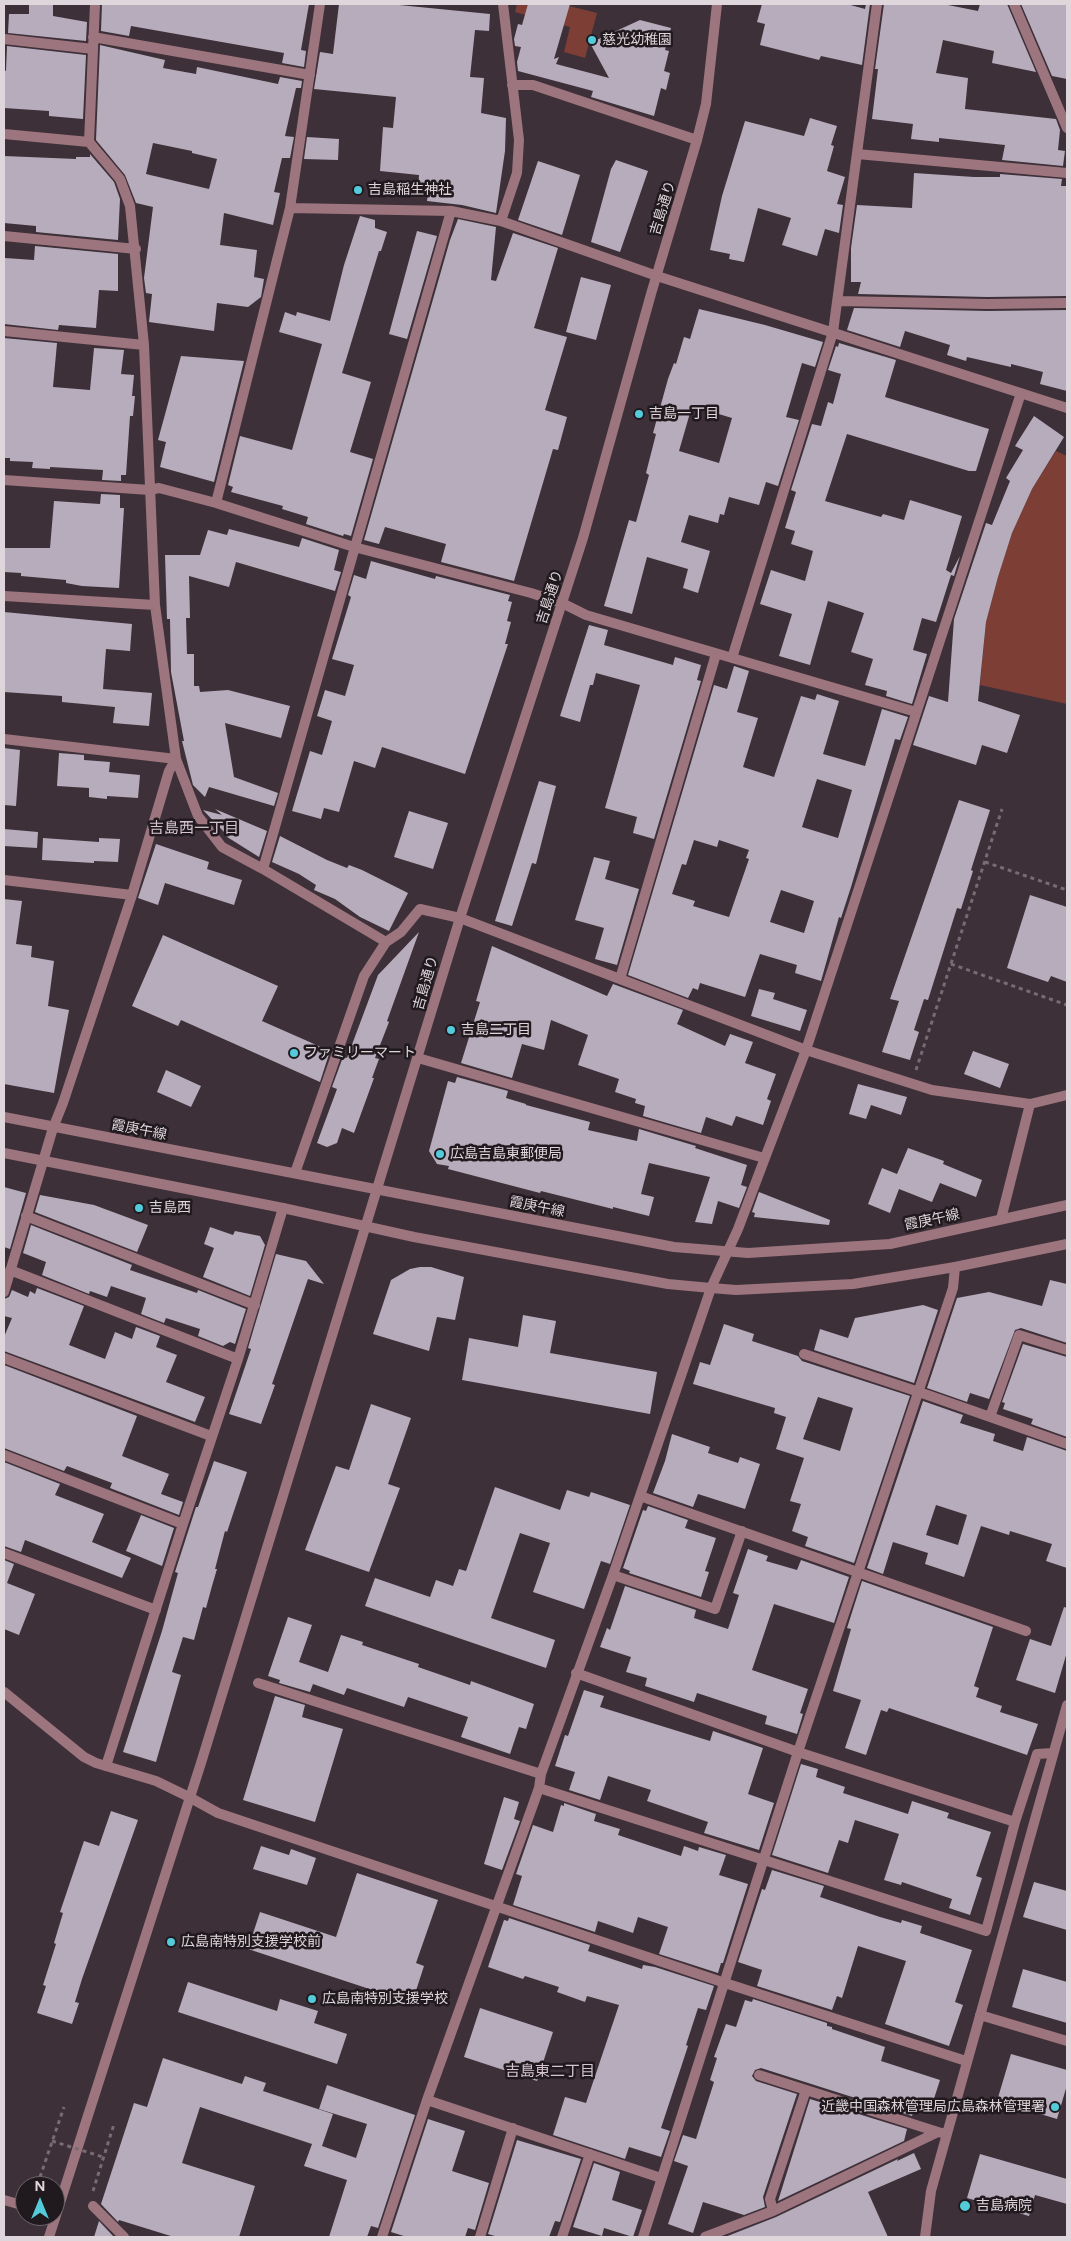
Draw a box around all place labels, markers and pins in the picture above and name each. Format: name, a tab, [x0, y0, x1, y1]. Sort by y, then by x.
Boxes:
place label: 慈光幼稚園	[602, 32, 672, 48]
marker: 慈光幼稚園	[586, 34, 598, 46]
place label: 吉島稲生神社	[368, 182, 452, 198]
marker: 吉島稲生神社	[352, 184, 364, 196]
place label: 吉島一丁目	[649, 406, 719, 422]
marker: 吉島一丁目	[633, 408, 645, 420]
place label: 吉島二丁目	[461, 1022, 531, 1038]
marker: 吉島二丁目	[445, 1024, 457, 1036]
place label: ファミリーマート	[304, 1045, 416, 1061]
marker: ファミリーマート	[288, 1047, 300, 1059]
place label: 広島吉島東郵便局	[450, 1146, 562, 1162]
marker: 広島吉島東郵便局	[434, 1148, 446, 1160]
place label: 吉島西	[149, 1200, 191, 1216]
marker: 吉島西	[133, 1202, 145, 1214]
place label: 広島南特別支援学校前	[181, 1934, 321, 1950]
marker: 広島南特別支援学校前	[165, 1936, 177, 1948]
place label: 広島南特別支援学校	[322, 1991, 448, 2007]
marker: 広島南特別支援学校	[306, 1993, 318, 2005]
place label: 近畿中国森林管理局広島森林管理署	[821, 2099, 1045, 2115]
marker: 近畿中国森林管理局広島森林管理署	[1049, 2101, 1061, 2113]
place label: 吉島病院	[976, 2198, 1032, 2214]
marker: 吉島病院	[958, 2199, 972, 2213]

